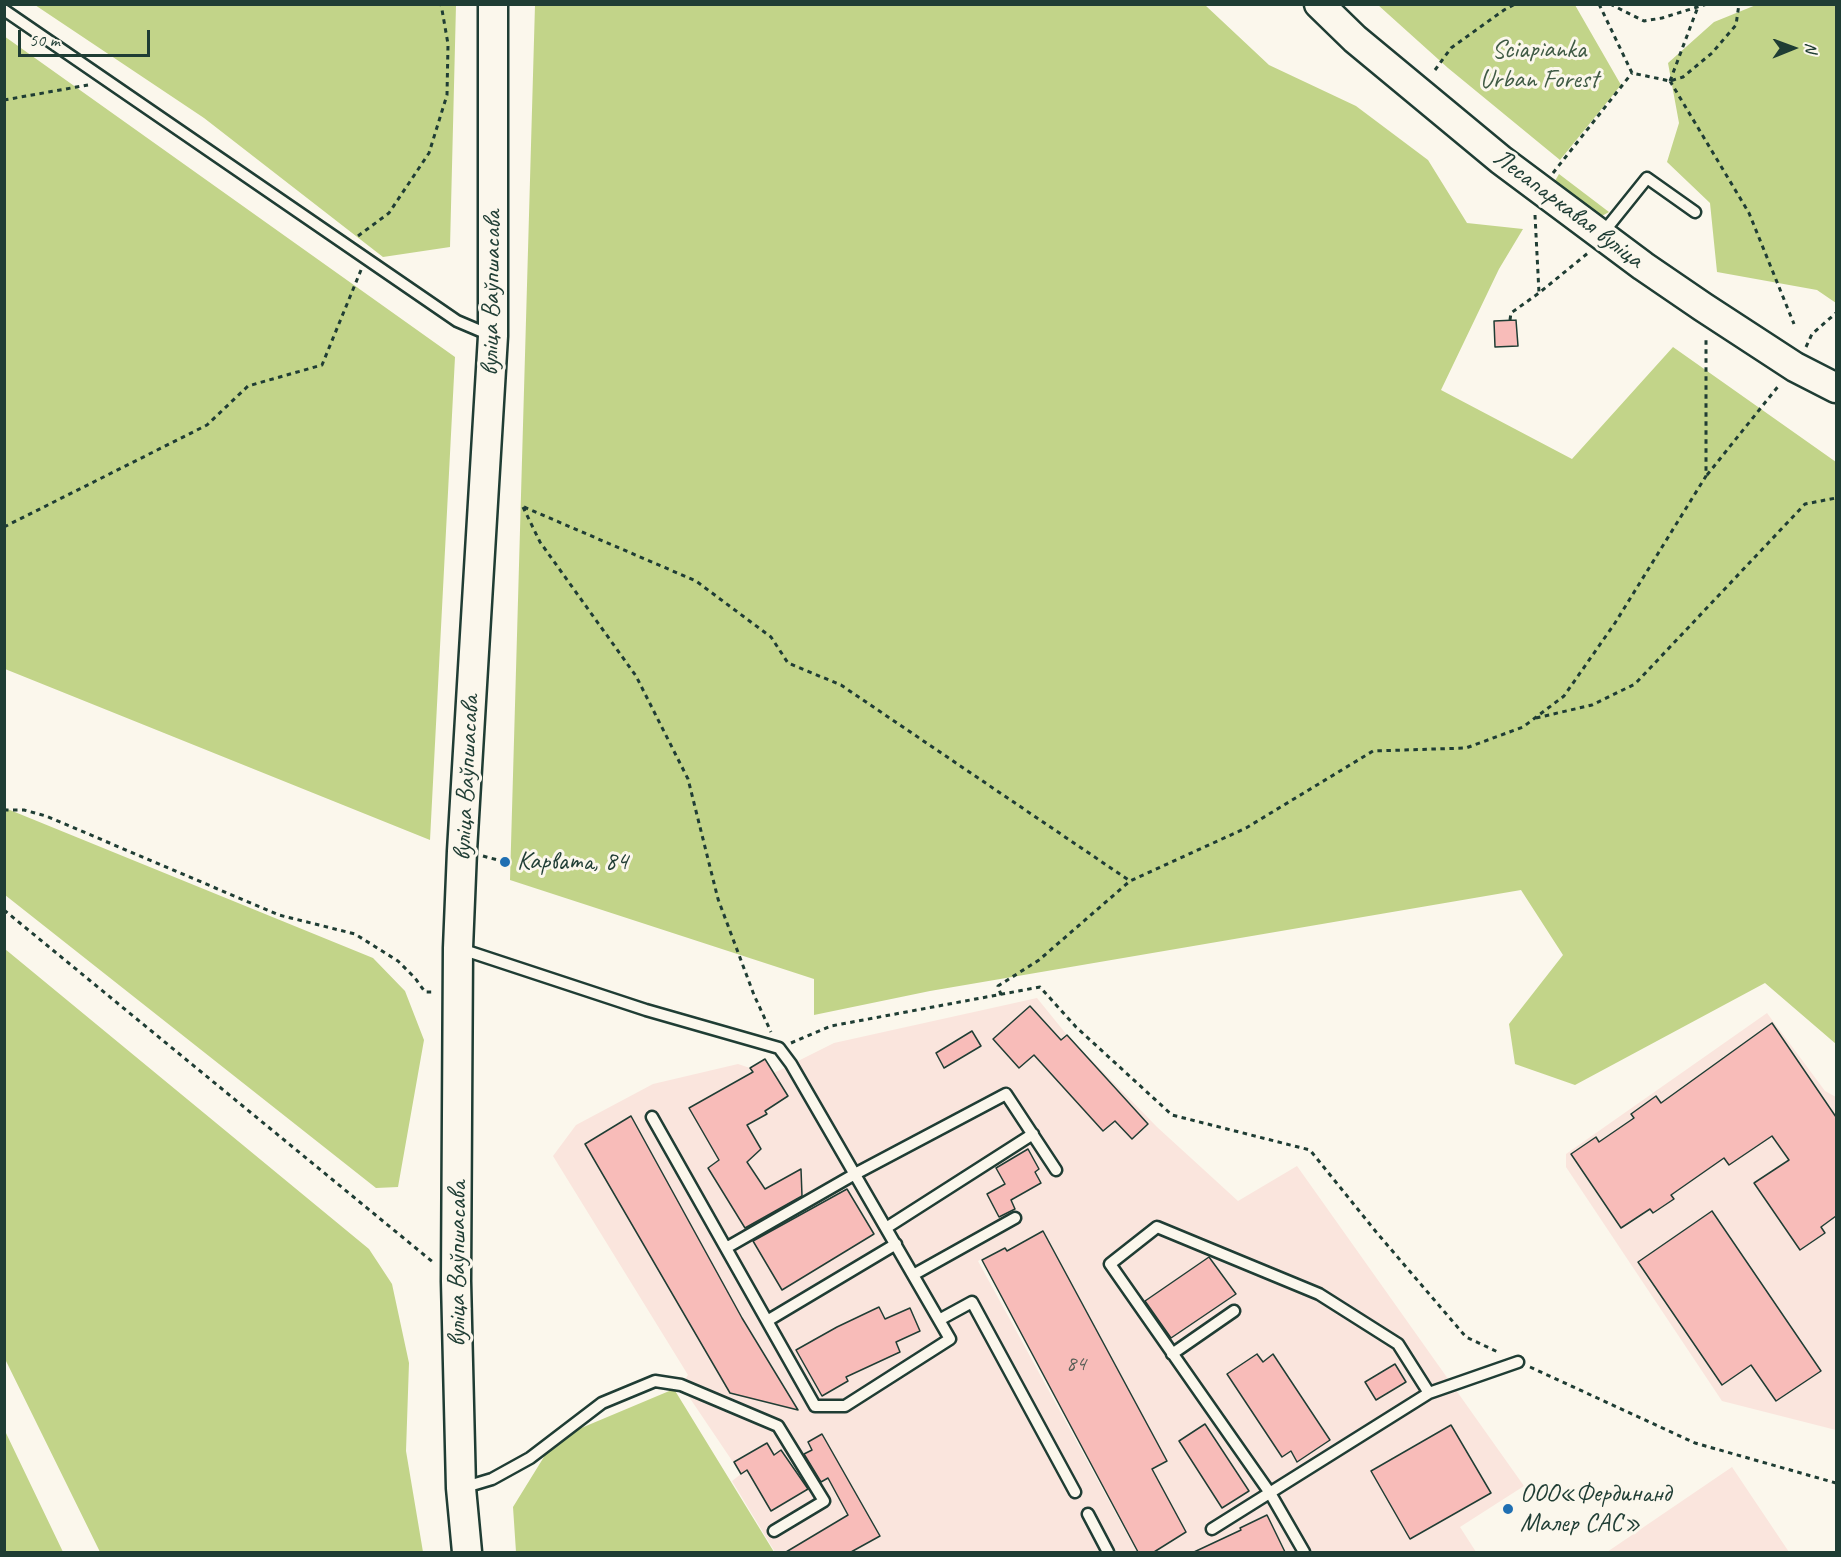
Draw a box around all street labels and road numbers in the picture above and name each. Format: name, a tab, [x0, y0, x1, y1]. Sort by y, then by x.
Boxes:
street label: Лесапаркавая вуліца	[1487, 142, 1649, 276]
street label: вуліца Ваўпшасава	[475, 210, 509, 376]
street label: вуліца Ваўпшасава	[447, 694, 487, 862]
street label: вуліца Ваўпшасава	[442, 1181, 474, 1347]

